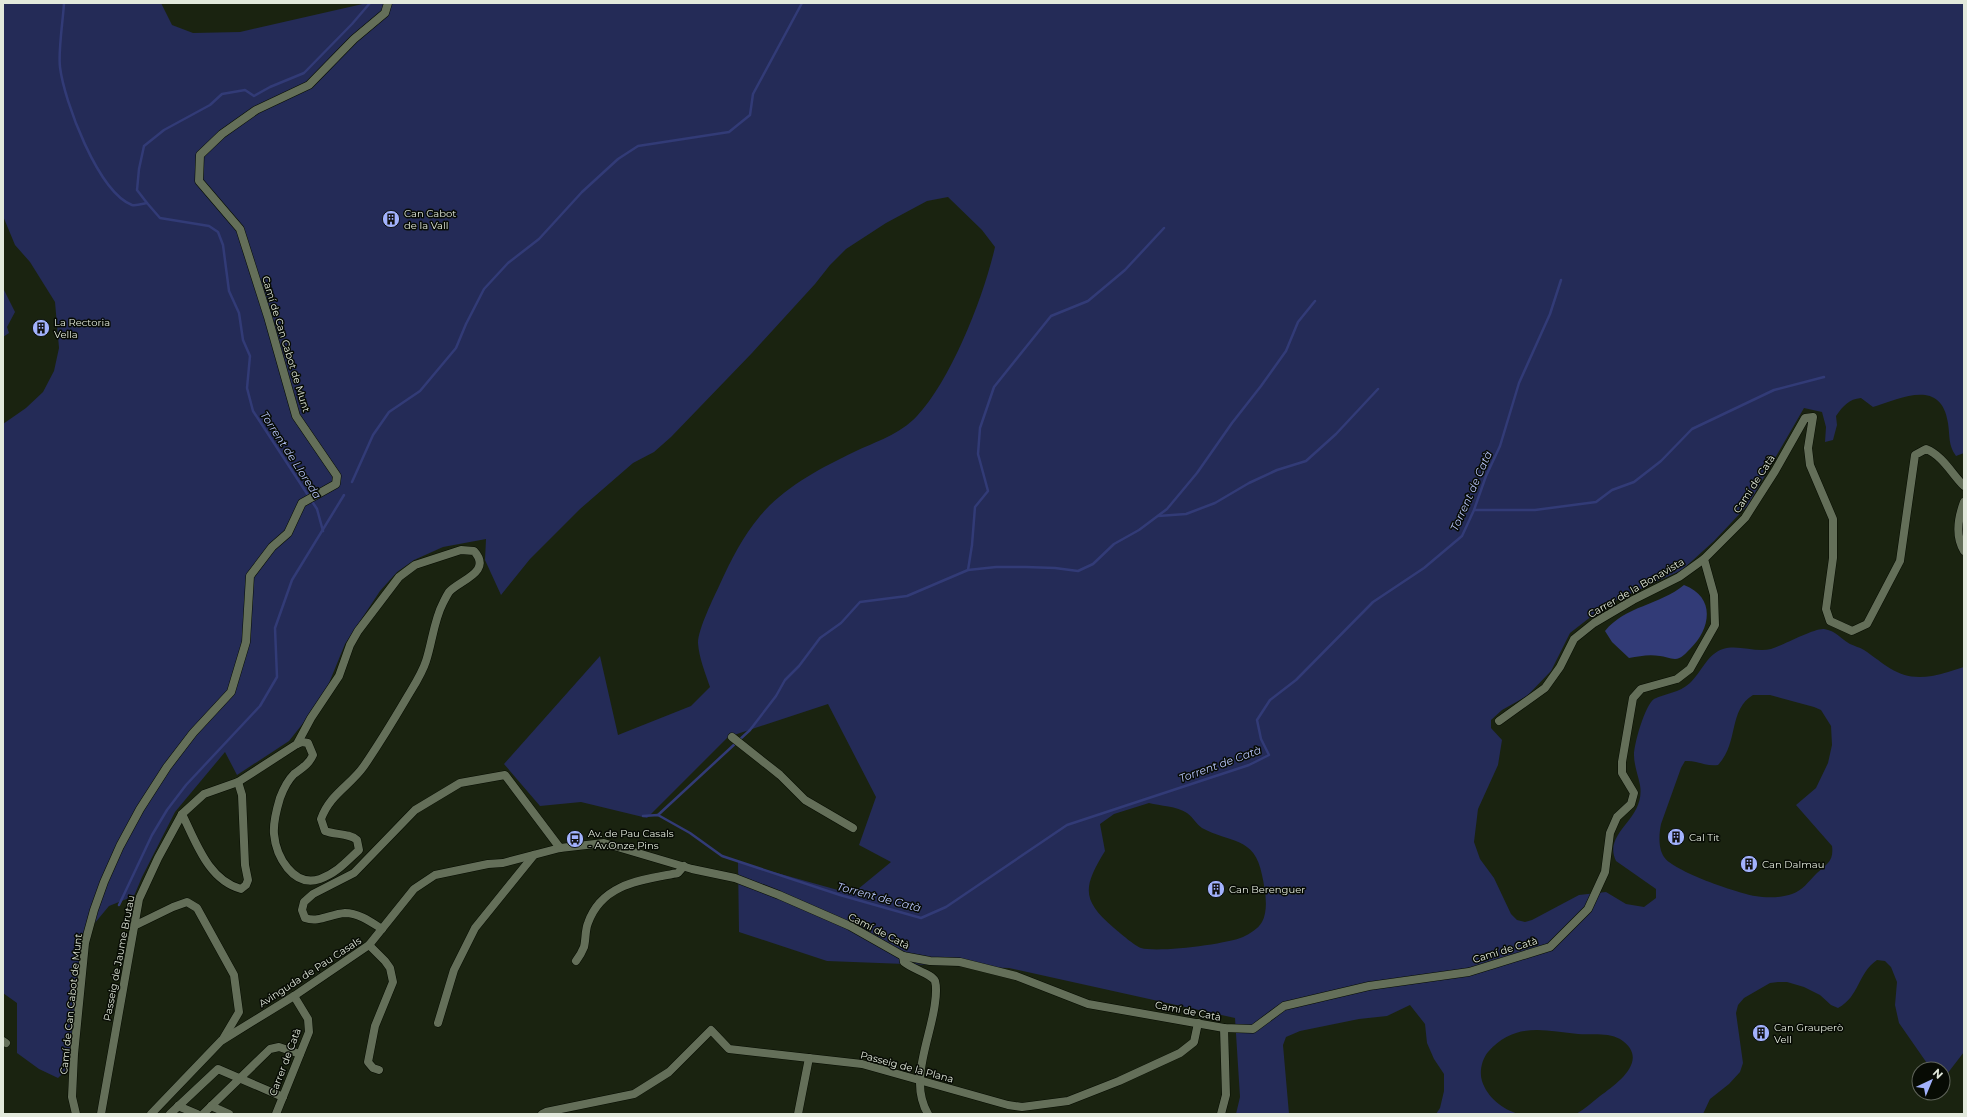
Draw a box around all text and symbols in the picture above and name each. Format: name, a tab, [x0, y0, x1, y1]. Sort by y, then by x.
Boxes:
place label: Can Cabot de la Vall	[404, 207, 456, 232]
building icon: Can Cabot de la Vall	[381, 209, 401, 229]
street label: Camí de Can Cabot de Munt	[259, 274, 313, 414]
place label: La Rectoria Vella	[54, 316, 110, 341]
building icon: La Rectoria Vella	[31, 318, 51, 338]
water label: Torrent de Lloreda	[257, 409, 325, 501]
water label: Torrent de Catà	[1447, 449, 1495, 533]
street label: Camí de Catà	[1730, 452, 1778, 516]
street label: Carrer de la Bonavista	[1585, 555, 1687, 621]
water label: Torrent de Catà	[1177, 743, 1263, 785]
place label: Av. de Pau Casals - Av.Onze Pins	[588, 827, 674, 852]
building icon: Cal Tit	[1666, 827, 1686, 847]
bus stop icon: Av. de Pau Casals - Av.Onze Pins	[565, 829, 585, 849]
place label: Cal Tit	[1689, 831, 1720, 844]
building icon: Can Dalmau	[1739, 854, 1759, 874]
place label: Can Dalmau	[1762, 858, 1824, 871]
water label: Torrent de Catà	[835, 879, 923, 915]
building icon: Can Berenguer	[1206, 879, 1226, 899]
place label: Can Berenguer	[1229, 883, 1305, 896]
street label: Passeig de Jaume Brutau	[100, 894, 138, 1022]
street label: Camí de Catà	[846, 910, 912, 952]
street label: Camí de Can Cabot de Munt	[57, 933, 85, 1075]
street label: Avinguda de Pau Casals	[256, 934, 364, 1010]
street label: Camí de Catà	[1471, 934, 1539, 966]
street label: Camí de Catà	[1154, 998, 1222, 1024]
place label: Can Grauperò Vell	[1774, 1021, 1843, 1046]
building icon: Can Grauperò Vell	[1751, 1023, 1771, 1043]
street label: Carrer de Catà	[266, 1026, 304, 1098]
street label: Passeig de la Plana	[859, 1048, 955, 1086]
north arrow	[1911, 1061, 1951, 1101]
text: N	[1930, 1066, 1946, 1082]

